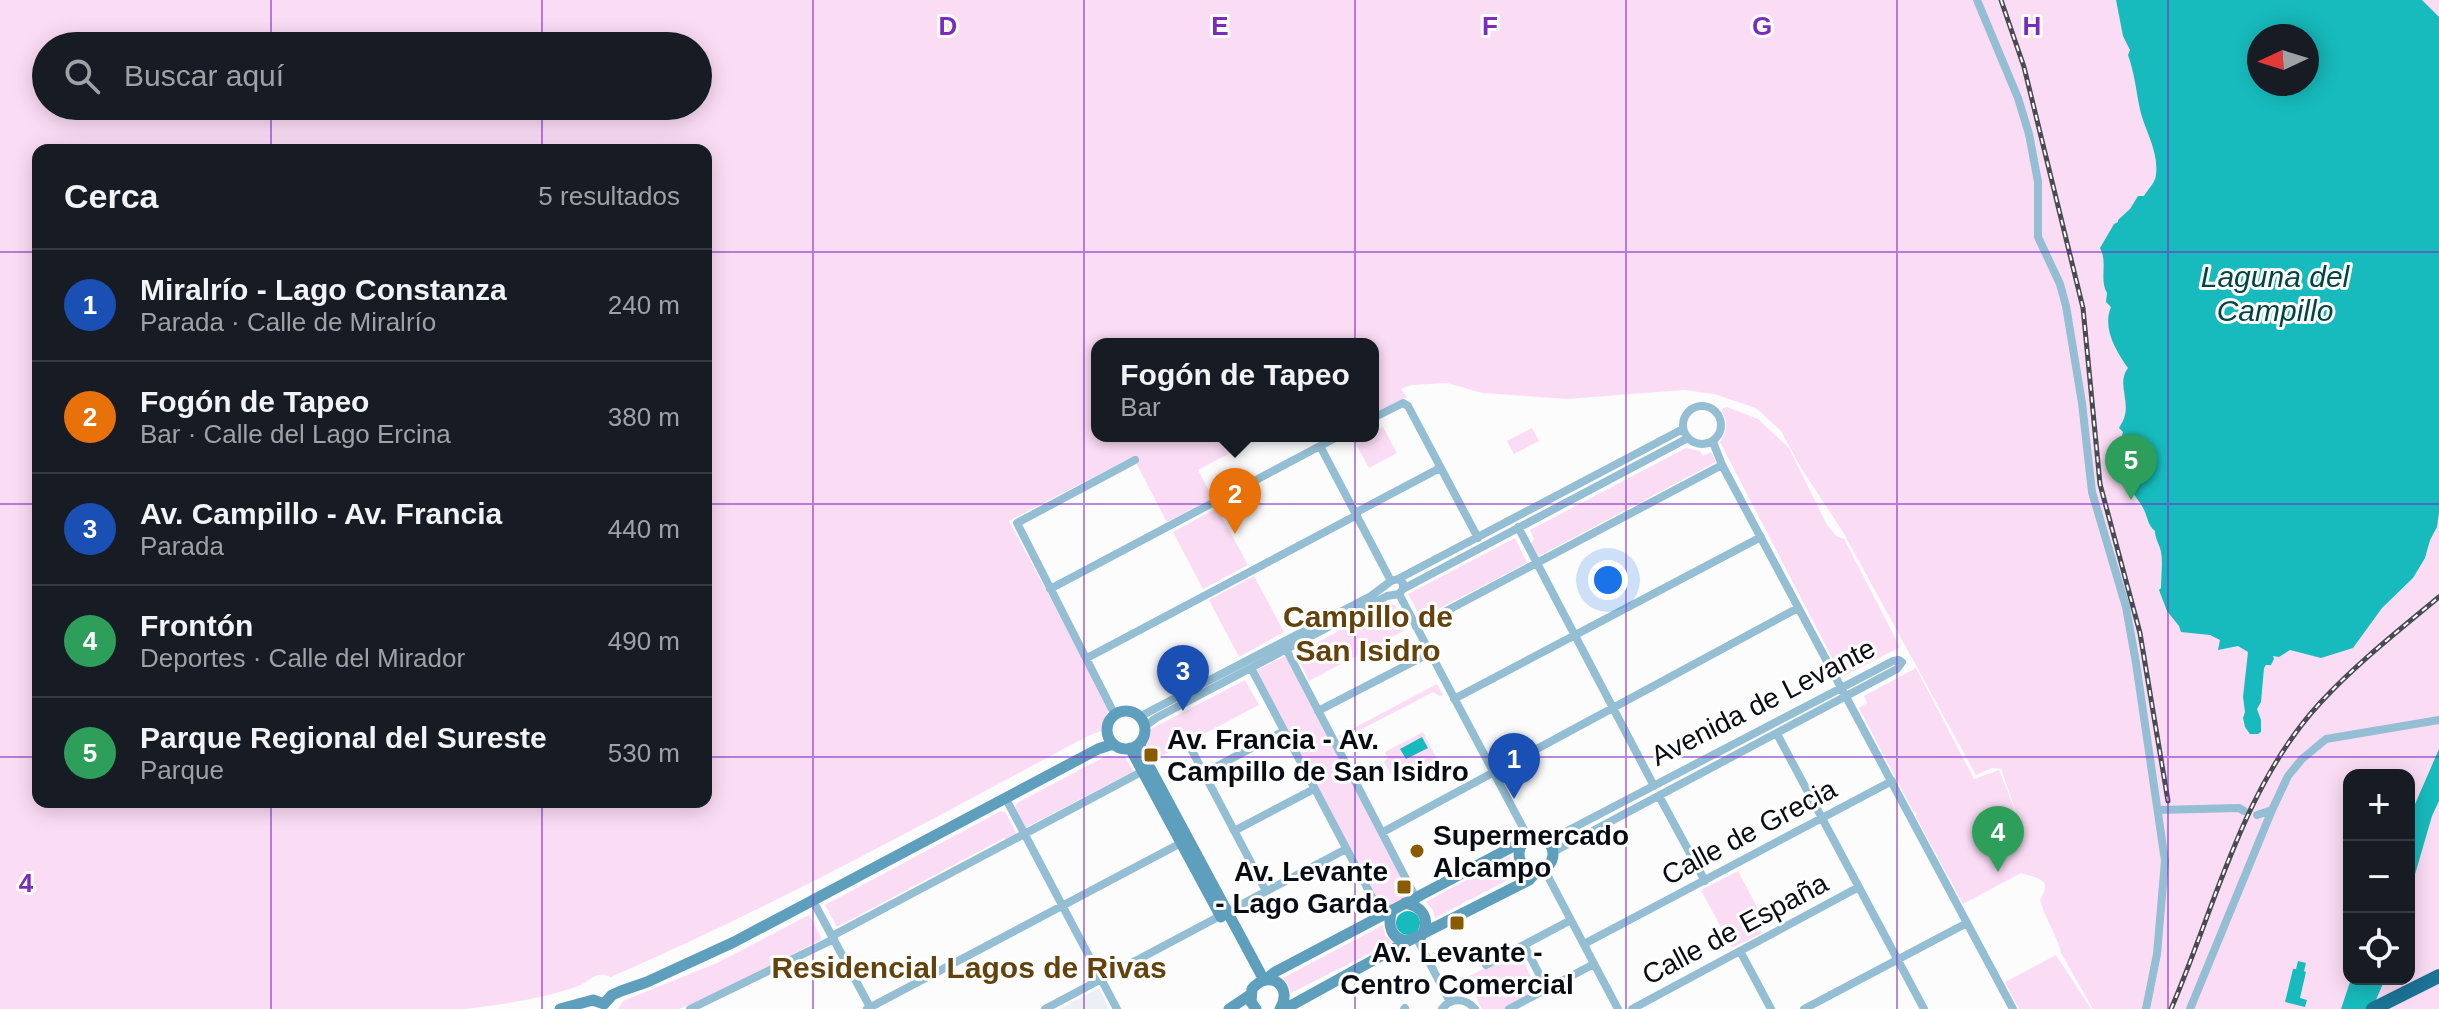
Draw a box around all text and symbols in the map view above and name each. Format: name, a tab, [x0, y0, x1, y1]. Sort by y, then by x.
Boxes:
text: D	[939, 11, 957, 41]
text: E	[1211, 11, 1229, 41]
text: F	[1482, 11, 1498, 41]
text: G	[1752, 11, 1772, 41]
text: H	[2023, 11, 2041, 41]
north arrow	[2247, 24, 2319, 96]
search box	[32, 32, 712, 120]
icon: search	[60, 54, 104, 98]
text: Buscar aquí	[124, 59, 284, 92]
text: Cerca	[64, 177, 159, 215]
text: 5 resultados	[538, 181, 680, 211]
water label: Laguna del Campillo	[2201, 260, 2351, 327]
text: Miralrío - Lago Constanza	[140, 273, 507, 306]
text: 1	[83, 290, 97, 320]
text: 240 m	[608, 290, 680, 320]
text: Parada · Calle de Miralrío	[140, 307, 436, 337]
popup	[1091, 338, 1379, 442]
text: Fogón de Tapeo	[1120, 358, 1350, 391]
text: Fogón de Tapeo	[140, 385, 369, 418]
text: Bar	[1120, 392, 1161, 422]
text: 2	[83, 402, 97, 432]
text: 380 m	[608, 402, 680, 432]
text: Bar · Calle del Lago Ercina	[140, 419, 451, 449]
pin: 5	[2105, 434, 2157, 500]
pin: 2	[1209, 468, 1261, 534]
text: Av. Campillo - Av. Francia	[140, 497, 502, 530]
text: 3	[83, 514, 97, 544]
text: 440 m	[608, 514, 680, 544]
text: Parada	[140, 531, 224, 561]
your location	[1588, 560, 1628, 600]
district label: Campillo de San Isidro	[1283, 600, 1453, 667]
text: Frontón	[140, 609, 253, 642]
text: 4	[83, 626, 97, 656]
text: 490 m	[608, 626, 680, 656]
street label: Avenida de Levante	[1646, 632, 1880, 772]
text: Deportes · Calle del Mirador	[140, 643, 465, 673]
pin: 3	[1157, 645, 1209, 711]
text: Parque Regional del Sureste	[140, 721, 547, 754]
place label: Av. Francia - Av. Campillo de San Isidro	[1167, 724, 1469, 787]
pin: 1	[1488, 733, 1540, 799]
text: 5	[83, 738, 97, 768]
text: 530 m	[608, 738, 680, 768]
marker: Av. Francia - Av. Campillo de San Isidro	[1142, 746, 1160, 764]
text: Parque	[140, 755, 224, 785]
map controls	[2343, 769, 2415, 985]
button: +	[2343, 769, 2415, 841]
street label: Calle de Grecia	[1657, 773, 1842, 891]
pin: 4	[1972, 806, 2024, 872]
place label: Supermercado Alcampo	[1433, 820, 1629, 883]
button: −	[2343, 841, 2415, 913]
marker: Supermercado Alcampo	[1408, 842, 1426, 860]
place label: Av. Levante - Lago Garda	[1215, 856, 1388, 919]
street label: Calle de España	[1637, 867, 1833, 991]
text: 4	[19, 868, 34, 898]
marker: Av. Levante - Lago Garda	[1395, 878, 1413, 896]
button: locate	[2343, 913, 2415, 985]
marker: Av. Levante - Centro Comercial	[1448, 914, 1466, 932]
place label: Av. Levante - Centro Comercial	[1340, 937, 1574, 1000]
district label: Residencial Lagos de Rivas	[771, 951, 1167, 984]

